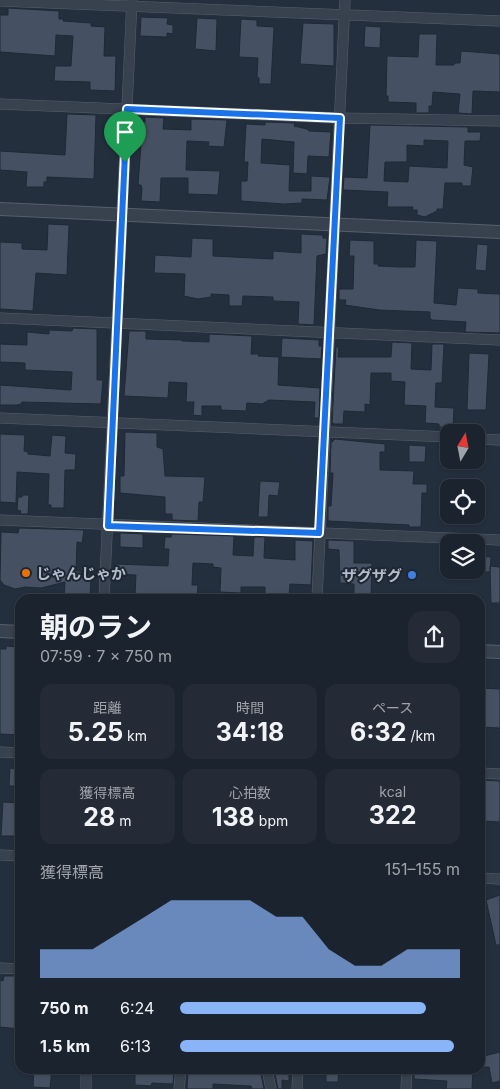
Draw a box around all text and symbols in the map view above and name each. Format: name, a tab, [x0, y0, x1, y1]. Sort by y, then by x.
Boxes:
pin	[104, 111, 146, 162]
icon: arrive	[111, 118, 139, 146]
north arrow	[440, 424, 485, 469]
map controls	[440, 424, 485, 579]
button: locate	[440, 479, 485, 524]
button: layers	[440, 534, 485, 579]
place label: じゃんじゃか	[36, 564, 126, 583]
place label: ザグザグ	[342, 566, 402, 585]
marker: じゃんじゃか	[20, 567, 32, 579]
marker: ザグザグ	[406, 569, 418, 581]
text: 朝のラン	[40, 610, 152, 644]
button: share	[408, 611, 460, 663]
text: 07:59 · 7 × 750 m	[40, 646, 172, 666]
text: 距離	[93, 699, 121, 716]
text: 時間	[236, 699, 264, 716]
text: ペース	[372, 699, 413, 716]
text: 5.25	[68, 717, 123, 747]
text: 34:18	[216, 717, 284, 747]
text: 6:32	[350, 717, 406, 747]
text: km	[123, 727, 147, 744]
text: /km	[406, 727, 435, 744]
text: kcal	[379, 783, 406, 800]
text: 獲得標高	[79, 784, 135, 801]
text: 心拍数	[229, 784, 271, 801]
text: 322	[369, 800, 416, 830]
text: 28	[83, 802, 115, 832]
text: 138	[212, 802, 255, 832]
text: m	[115, 812, 131, 829]
text: bpm	[255, 812, 288, 829]
text: 151–155 m	[385, 859, 460, 879]
text: 獲得標高	[40, 862, 104, 882]
text: 750 m	[40, 998, 89, 1018]
text: 6:24	[120, 998, 154, 1018]
text: 1.5 km	[40, 1036, 90, 1056]
text: 6:13	[120, 1036, 151, 1056]

